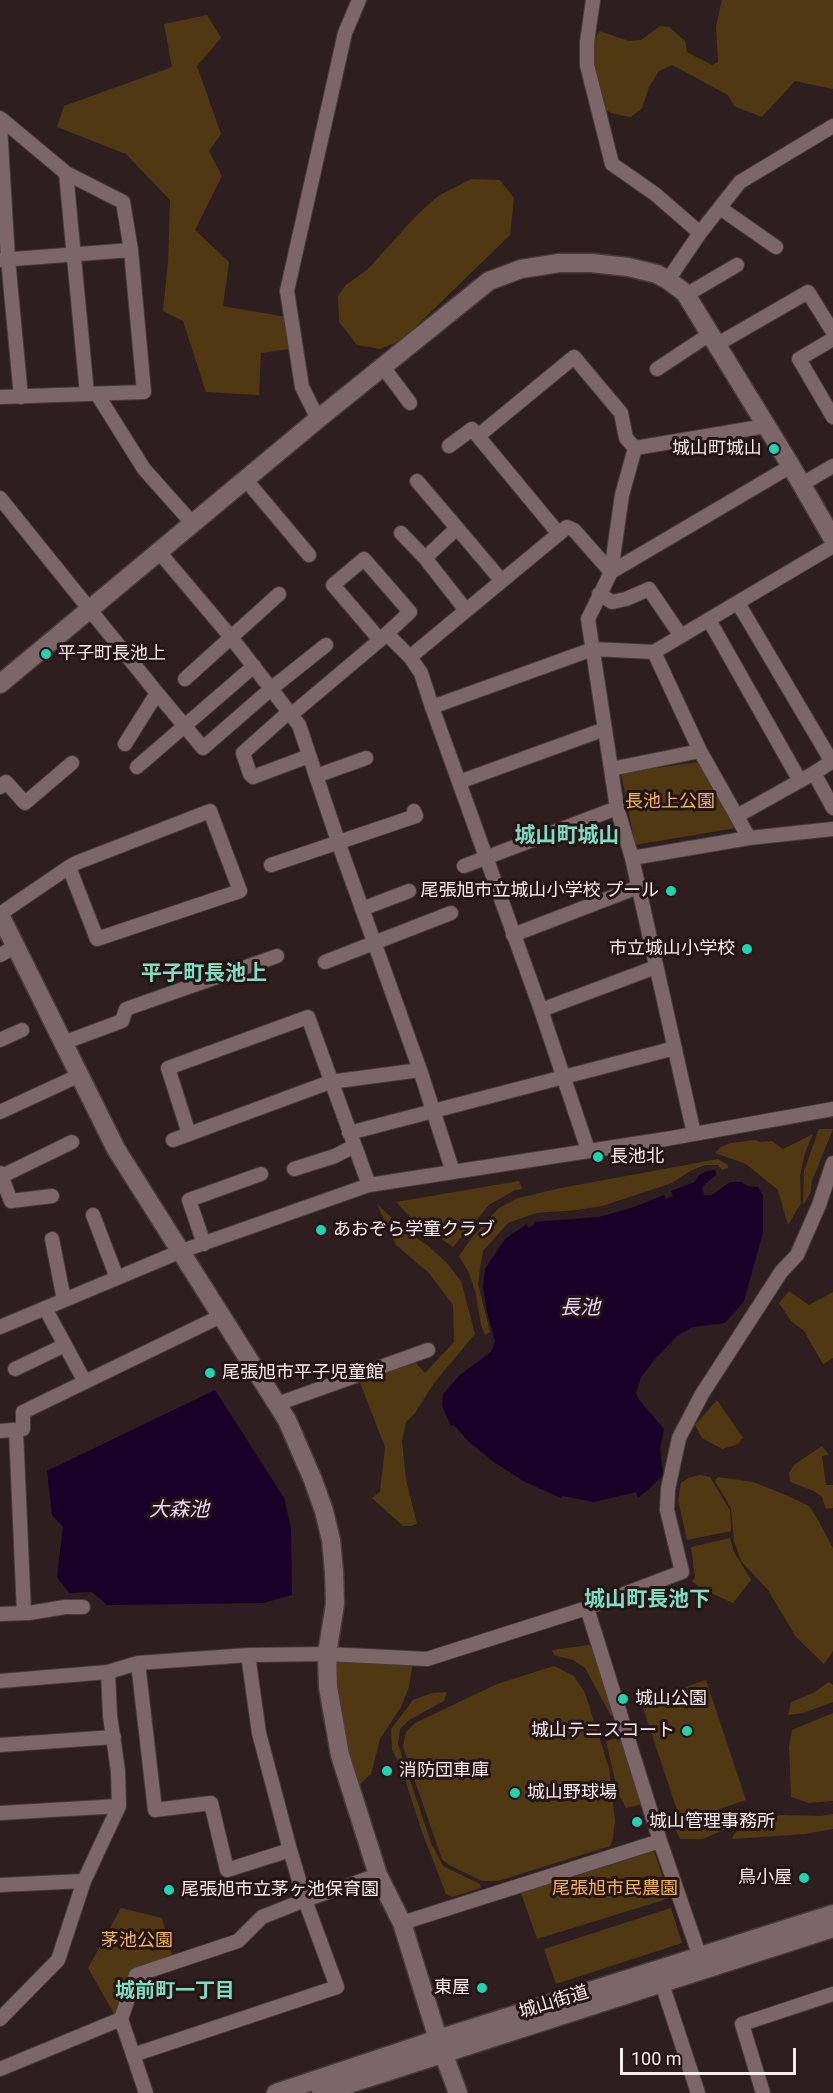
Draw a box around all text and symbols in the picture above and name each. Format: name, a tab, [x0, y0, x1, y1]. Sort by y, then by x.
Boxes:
place label: 城山町城山	[672, 438, 762, 460]
marker: 城山町城山	[767, 442, 781, 456]
place label: 平子町長池上	[58, 643, 166, 665]
marker: 平子町長池上	[39, 647, 53, 661]
park label: 長池上公園	[625, 791, 715, 813]
district label: 城山町城山	[515, 824, 619, 850]
place label: 尾張旭市立城山小学校 プール	[421, 880, 659, 902]
marker: 尾張旭市立城山小学校 プール	[664, 884, 678, 898]
place label: 市立城山小学校	[609, 938, 735, 960]
marker: 市立城山小学校	[740, 942, 754, 956]
district label: 平子町長池上	[141, 962, 267, 988]
place label: 長池北	[610, 1146, 664, 1168]
marker: 長池北	[591, 1150, 605, 1164]
place label: あおぞら学童クラブ	[333, 1219, 495, 1241]
marker: あおぞら学童クラブ	[314, 1223, 328, 1237]
water label: 長池	[560, 1297, 600, 1321]
place label: 尾張旭市平子児童館	[222, 1362, 384, 1384]
marker: 尾張旭市平子児童館	[203, 1366, 217, 1380]
water label: 大森池	[149, 1499, 209, 1523]
district label: 城山町長池下	[584, 1588, 710, 1614]
place label: 城山公園	[635, 1688, 707, 1710]
marker: 城山公園	[616, 1692, 630, 1706]
place label: 城山テニスコート	[531, 1720, 675, 1742]
marker: 城山テニスコート	[680, 1724, 694, 1738]
place label: 消防団車庫	[399, 1760, 489, 1782]
marker: 消防団車庫	[380, 1764, 394, 1778]
place label: 城山野球場	[527, 1782, 617, 1804]
marker: 城山野球場	[508, 1786, 522, 1800]
place label: 城山管理事務所	[649, 1811, 775, 1833]
marker: 城山管理事務所	[630, 1815, 644, 1829]
place label: 鳥小屋	[738, 1867, 792, 1889]
marker: 鳥小屋	[797, 1871, 811, 1885]
park label: 尾張旭市民農園	[552, 1878, 678, 1900]
place label: 尾張旭市立茅ヶ池保育園	[181, 1879, 379, 1901]
marker: 尾張旭市立茅ヶ池保育園	[162, 1883, 176, 1897]
park label: 茅池公園	[101, 1930, 173, 1952]
place label: 東屋	[434, 1977, 470, 1999]
district label: 城前町一丁目	[115, 1980, 235, 2004]
marker: 東屋	[475, 1981, 489, 1995]
street label: 城山街道	[516, 1982, 592, 2024]
scale bar	[623, 2036, 798, 2074]
text: 100 m	[631, 2048, 682, 2069]

